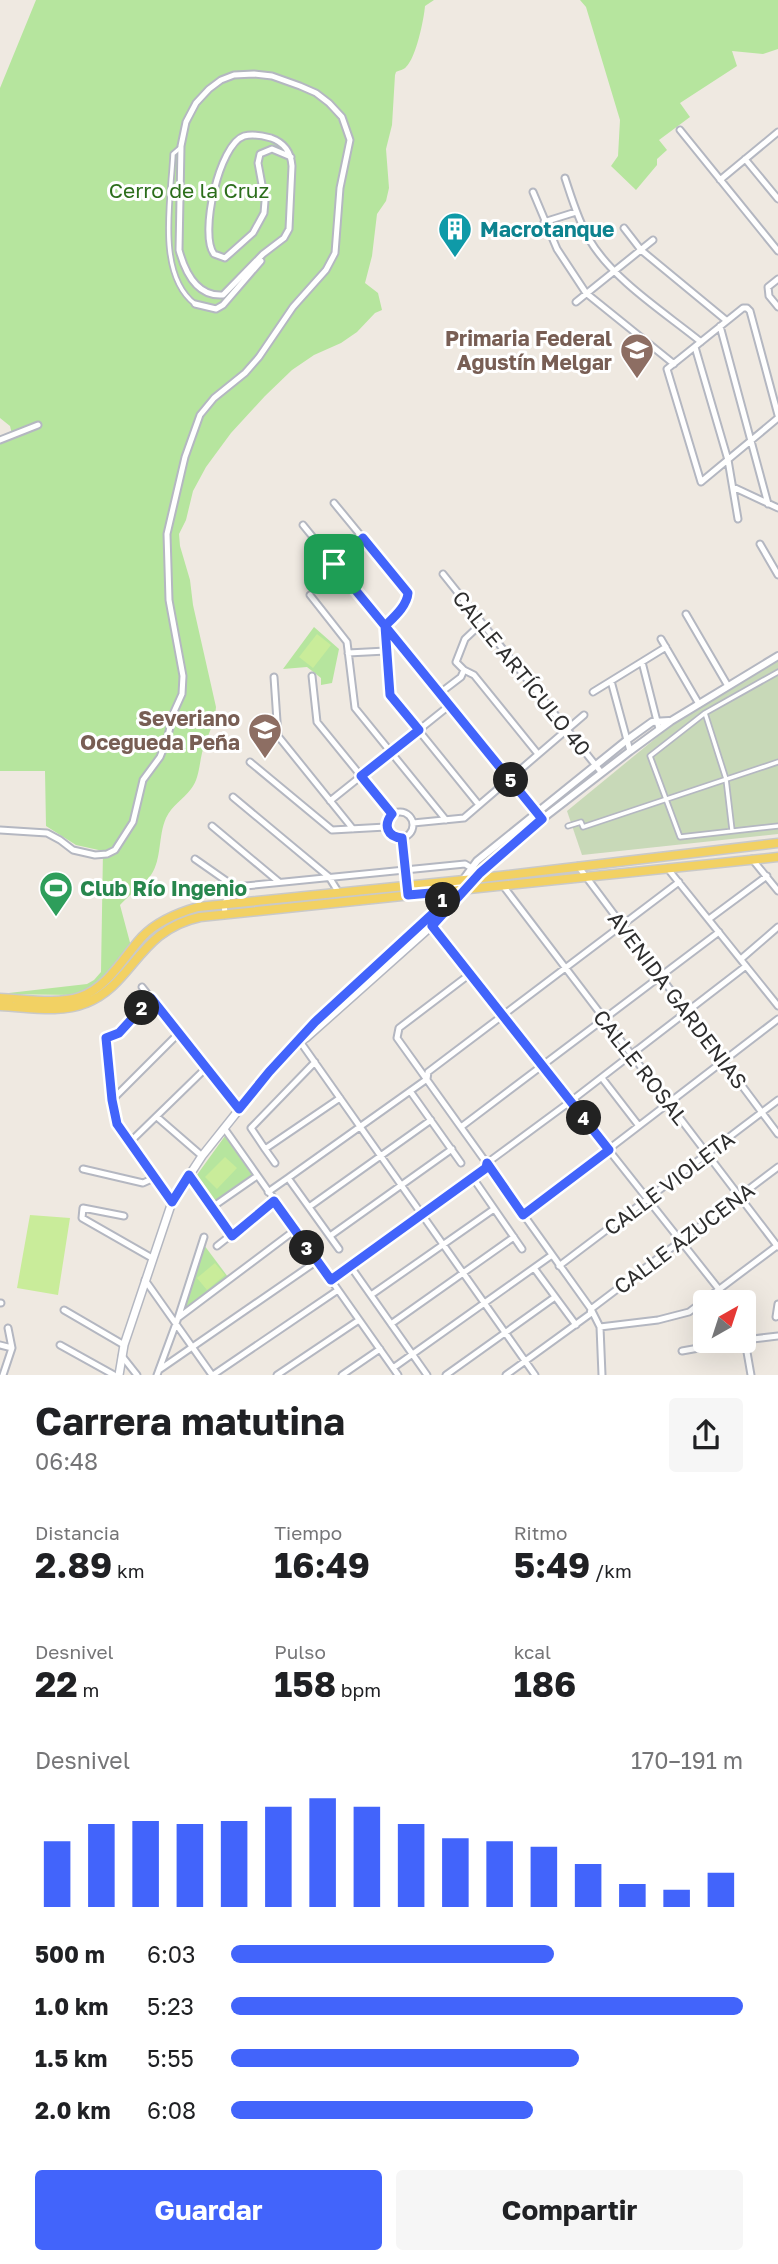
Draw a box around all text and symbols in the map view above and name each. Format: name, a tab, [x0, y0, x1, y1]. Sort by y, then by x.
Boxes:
park label: Cerro de la Cruz	[109, 177, 269, 203]
building icon: Macrotanque	[436, 210, 474, 259]
place label: Macrotanque	[480, 216, 614, 242]
place label: Primaria Federal Agustín Melgar	[445, 325, 612, 375]
school or university icon: Primaria Federal Agustín Melgar	[618, 331, 656, 380]
pin	[304, 534, 364, 594]
icon: arrive	[315, 545, 353, 583]
street label: CALLE ARTÍCULO 40	[447, 585, 597, 761]
place label: Severiano Ocegueda Peña	[80, 705, 240, 755]
school or university icon: Severiano Ocegueda Peña	[246, 711, 284, 760]
pin: 5	[494, 762, 528, 798]
text: 5	[505, 768, 516, 791]
sports icon: Club Río Ingenio	[37, 869, 75, 918]
place label: Club Río Ingenio	[80, 875, 247, 901]
pin: 1	[426, 883, 460, 918]
text: 1	[438, 888, 447, 911]
street label: AVENIDA GARDENIAS	[603, 906, 753, 1094]
pin: 2	[124, 990, 160, 1026]
text: 2	[136, 996, 147, 1019]
street label: CALLE ROSAL	[588, 1004, 694, 1130]
pin: 4	[566, 1100, 602, 1136]
text: 4	[578, 1106, 589, 1129]
street label: CALLE VIOLETA	[599, 1126, 739, 1240]
street label: CALLE AZUCENA	[609, 1177, 759, 1299]
pin: 3	[290, 1230, 324, 1266]
text: 3	[301, 1236, 312, 1259]
north arrow	[693, 1290, 756, 1353]
map controls	[693, 1290, 756, 1353]
text: Carrera matutina	[35, 1398, 345, 1443]
button: share	[669, 1398, 743, 1472]
text: 06:48	[35, 1447, 98, 1475]
text: Distancia	[35, 1521, 120, 1544]
text: Tiempo	[274, 1521, 342, 1544]
text: Ritmo	[514, 1521, 567, 1544]
text: 2.89	[35, 1544, 112, 1586]
text: 16:49	[274, 1544, 370, 1586]
text: 5:49	[514, 1544, 590, 1586]
text: km	[112, 1559, 145, 1582]
text: /km	[590, 1559, 632, 1582]
text: Desnivel	[35, 1640, 114, 1663]
text: Pulso	[274, 1640, 326, 1663]
text: kcal	[514, 1640, 551, 1663]
text: 22	[35, 1663, 78, 1705]
text: 158	[274, 1663, 336, 1705]
text: 186	[514, 1663, 576, 1705]
text: m	[78, 1678, 99, 1701]
text: bpm	[336, 1678, 381, 1701]
text: Desnivel	[35, 1746, 130, 1774]
text: 170–191 m	[631, 1746, 743, 1774]
text: 500 m	[35, 1940, 105, 1968]
text: 6:03	[147, 1940, 196, 1968]
text: 1.0 km	[35, 1992, 108, 2020]
text: 5:23	[147, 1992, 194, 2020]
text: 1.5 km	[35, 2044, 107, 2072]
text: 5:55	[147, 2044, 194, 2072]
text: 2.0 km	[35, 2096, 111, 2124]
text: 6:08	[147, 2096, 196, 2124]
button: Guardar	[35, 2170, 382, 2250]
button: Compartir	[396, 2170, 743, 2250]

